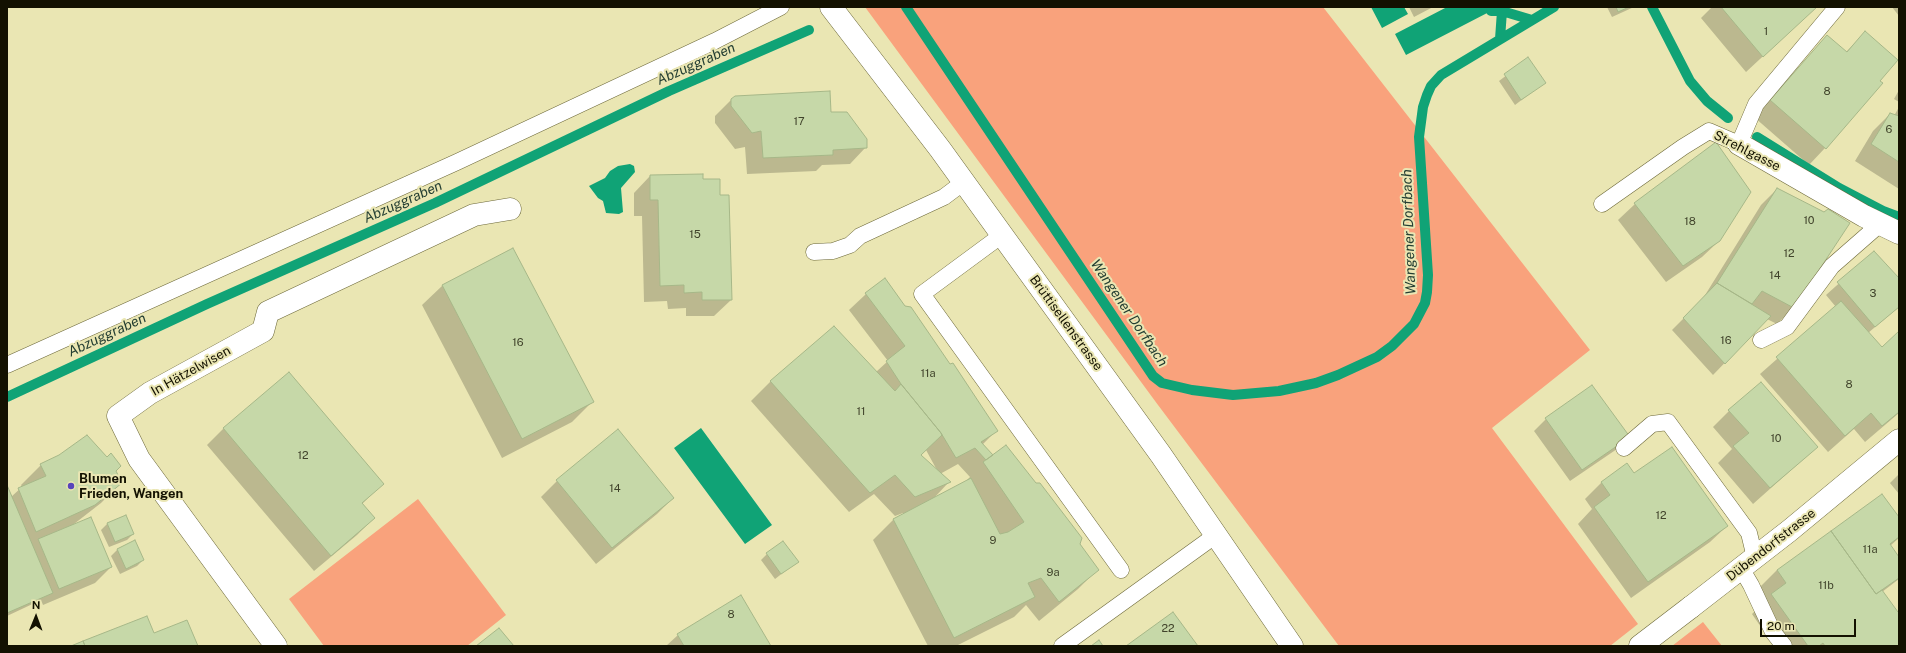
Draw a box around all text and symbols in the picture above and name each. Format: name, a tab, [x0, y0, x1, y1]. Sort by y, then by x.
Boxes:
house number: 1	[1764, 25, 1768, 39]
water label: Abzuggraben	[654, 39, 738, 89]
house number: 8	[1823, 85, 1831, 99]
house number: 17	[793, 115, 805, 129]
house number: 6	[1886, 123, 1892, 137]
street label: Strehlgasse	[1711, 127, 1783, 175]
water label: Wangener Dorfbach	[1398, 169, 1420, 295]
water label: Abzuggraben	[361, 177, 445, 227]
house number: 10	[1803, 214, 1815, 228]
house number: 18	[1684, 215, 1696, 229]
house number: 15	[689, 228, 701, 242]
house number: 12	[1783, 247, 1795, 261]
water label: Wangener Dorfbach	[1087, 256, 1171, 370]
house number: 14	[1769, 269, 1781, 283]
street label: Brüttisellenstrasse	[1026, 272, 1106, 374]
house number: 3	[1870, 287, 1876, 301]
water label: Abzuggraben	[65, 310, 149, 360]
house number: 16	[1720, 334, 1732, 348]
house number: 16	[512, 336, 524, 350]
street label: In Hätzelwisen	[149, 343, 233, 399]
house number: 11a	[920, 367, 936, 381]
house number: 8	[1845, 378, 1853, 392]
house number: 11	[857, 405, 865, 419]
house number: 10	[1770, 432, 1782, 446]
house number: 12	[297, 449, 309, 463]
place label: Blumen Frieden, Wangen	[79, 471, 183, 502]
marker: Blumen Frieden, Wangen	[66, 481, 76, 491]
house number: 14	[609, 482, 621, 496]
street label: Dübendorfstrasse	[1723, 505, 1819, 585]
house number: 12	[1655, 509, 1667, 523]
house number: 9	[990, 534, 996, 548]
house number: 11a	[1862, 543, 1878, 557]
house number: 9a	[1047, 566, 1059, 580]
house number: 11b	[1818, 579, 1834, 593]
north arrow	[16, 597, 56, 637]
text: N	[32, 599, 41, 611]
house number: 8	[727, 608, 735, 622]
scale bar	[1762, 611, 1858, 637]
text: 20 m	[1767, 619, 1795, 633]
house number: 22	[1161, 622, 1175, 636]

